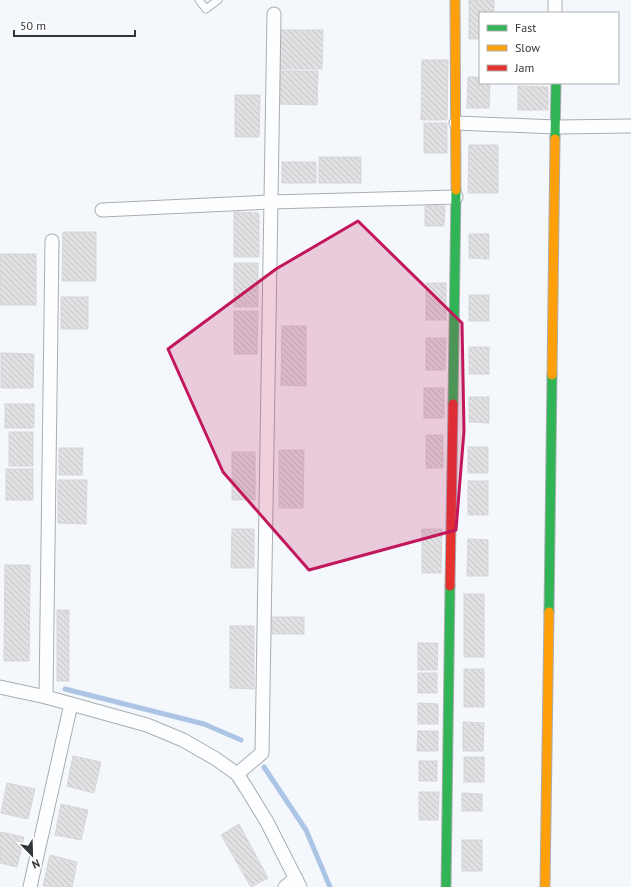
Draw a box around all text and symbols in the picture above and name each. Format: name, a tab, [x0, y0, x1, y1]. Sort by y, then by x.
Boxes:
scale bar	[14, 12, 135, 38]
legend	[479, 12, 619, 84]
text: 50 m	[20, 18, 46, 33]
text: Fast	[515, 20, 536, 35]
text: Slow	[515, 40, 540, 55]
text: Jam	[514, 60, 534, 75]
north arrow	[12, 835, 52, 875]
text: N	[30, 856, 42, 872]

